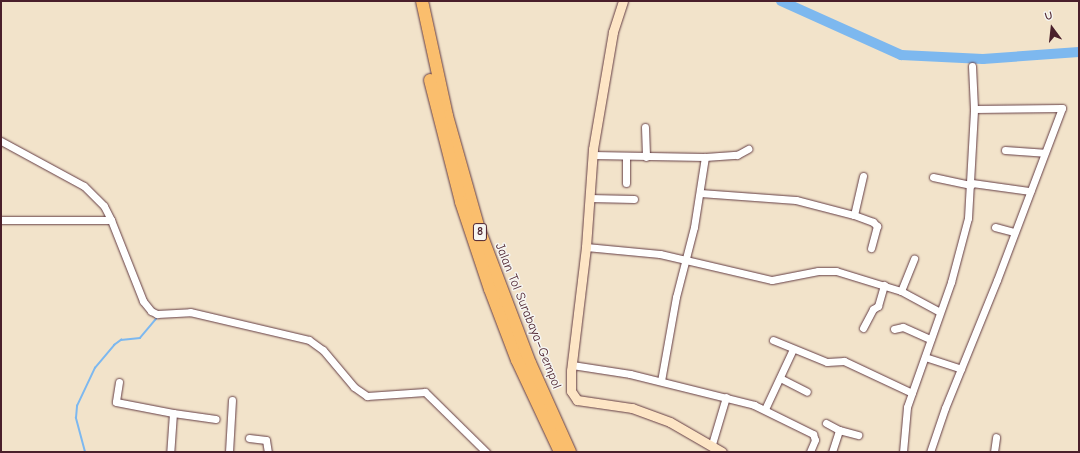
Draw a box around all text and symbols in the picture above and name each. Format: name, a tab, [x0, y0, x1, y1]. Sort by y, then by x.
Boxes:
north arrow	[1032, 8, 1072, 48]
text: U	[1044, 9, 1054, 23]
road number: 8	[472, 222, 488, 242]
street label: Jalan Tol Surabaya–Gempol	[492, 241, 564, 391]

